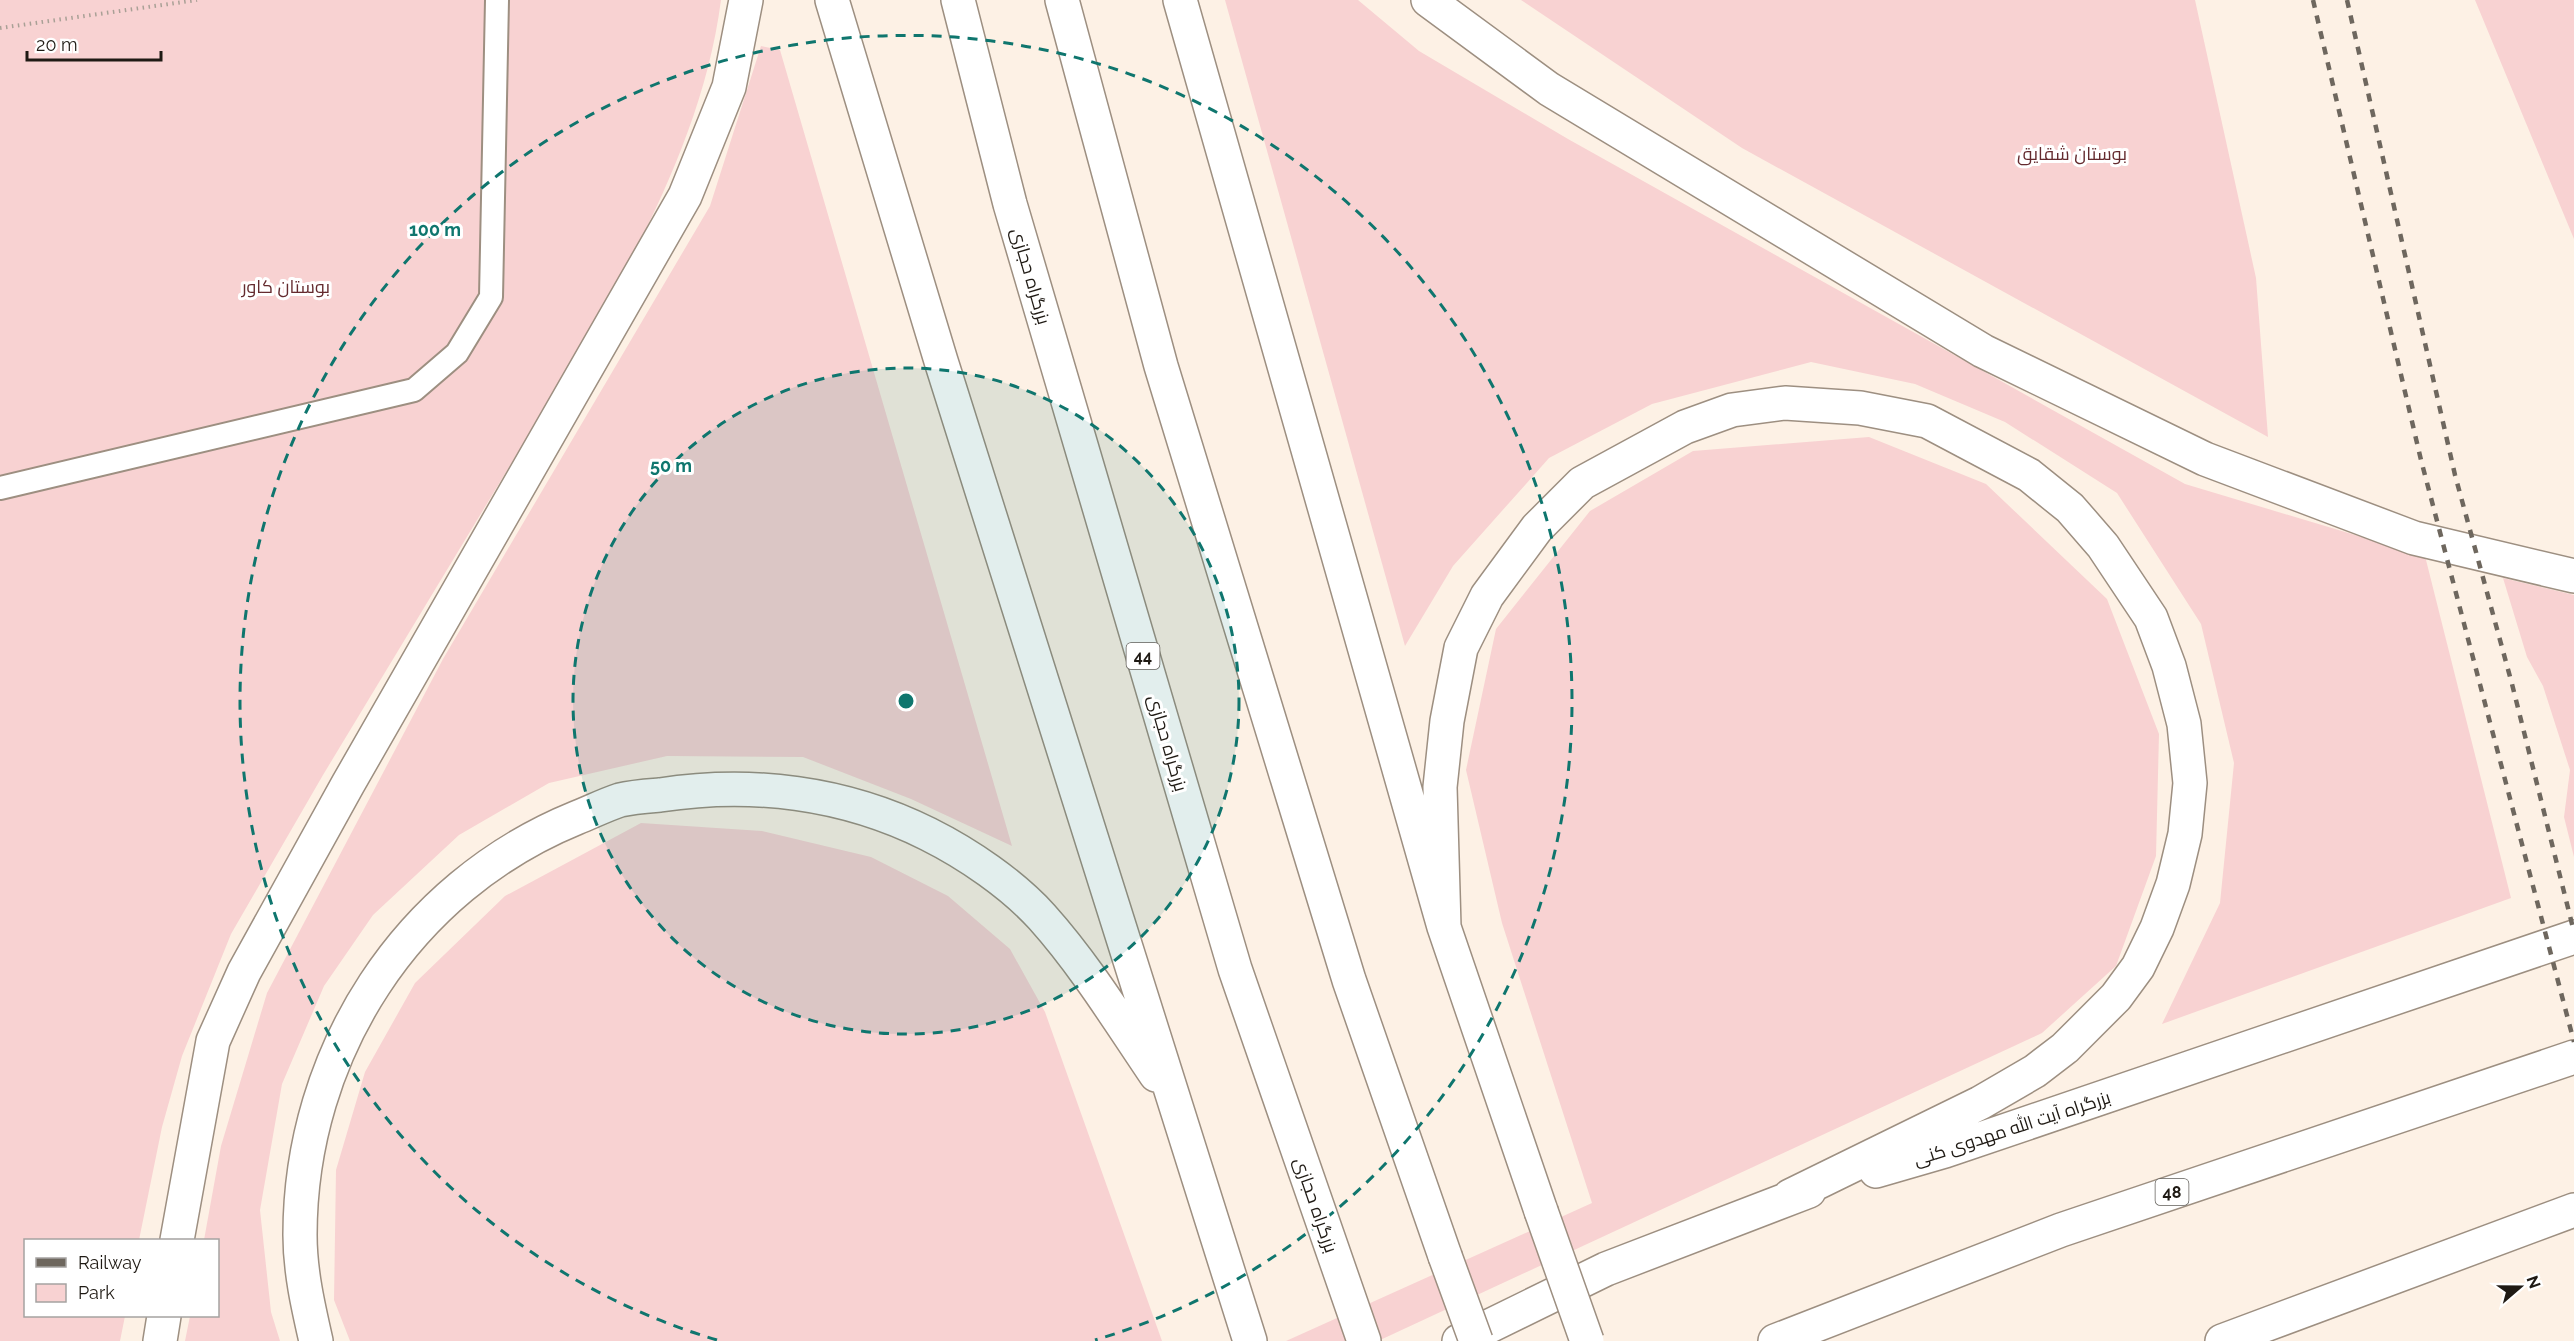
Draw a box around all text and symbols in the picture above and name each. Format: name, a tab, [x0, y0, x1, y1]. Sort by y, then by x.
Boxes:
scale bar	[27, 24, 160, 62]
text: 20 m	[36, 34, 78, 55]
park label: بوستان شقایق	[2017, 143, 2127, 166]
text: 100 m	[409, 219, 461, 240]
street label: بزرگراه حجازی	[1006, 225, 1055, 327]
park label: بوستان کاور	[241, 276, 330, 298]
text: 50 m	[650, 455, 692, 476]
road number: 44	[1126, 643, 1160, 669]
centre of rings	[896, 691, 916, 711]
street label: بزرگراه حجازی	[1143, 692, 1192, 794]
street label: بزرگراه آیت الله مهدوی کنی	[1911, 1085, 2113, 1171]
street label: بزرگراه حجازی	[1289, 1155, 1342, 1256]
road number: 48	[2156, 1179, 2188, 1205]
legend	[24, 1239, 219, 1317]
text: Railway	[78, 1252, 142, 1273]
north arrow	[2490, 1257, 2550, 1317]
text: N	[2523, 1273, 2545, 1291]
text: Park	[78, 1282, 115, 1303]

